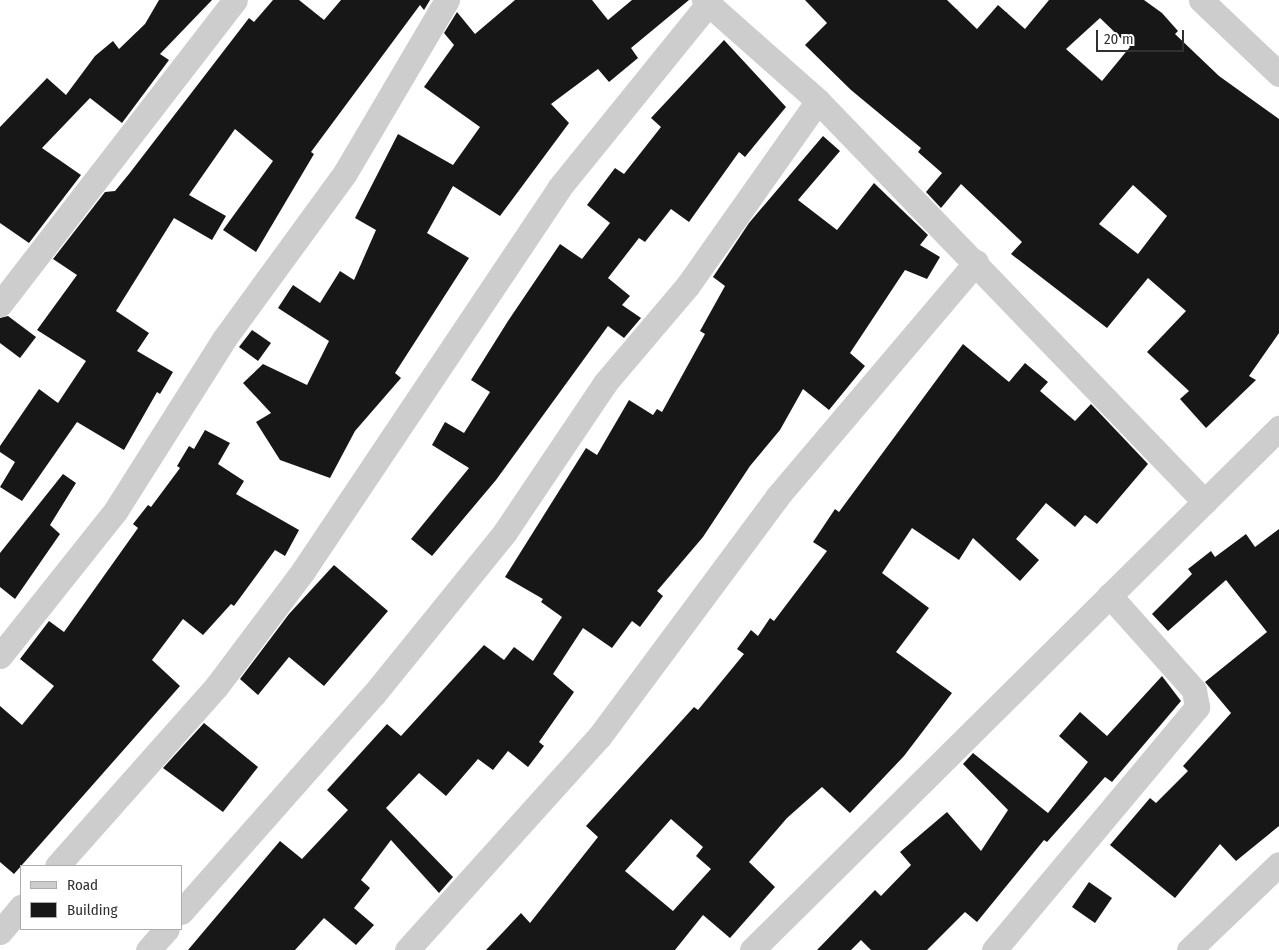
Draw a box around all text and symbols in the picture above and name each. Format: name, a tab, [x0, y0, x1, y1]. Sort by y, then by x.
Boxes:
scale bar	[1099, 20, 1186, 52]
text: 20 m	[1104, 30, 1134, 48]
legend	[20, 865, 182, 930]
text: Road	[67, 876, 98, 894]
text: Building	[67, 901, 118, 919]

